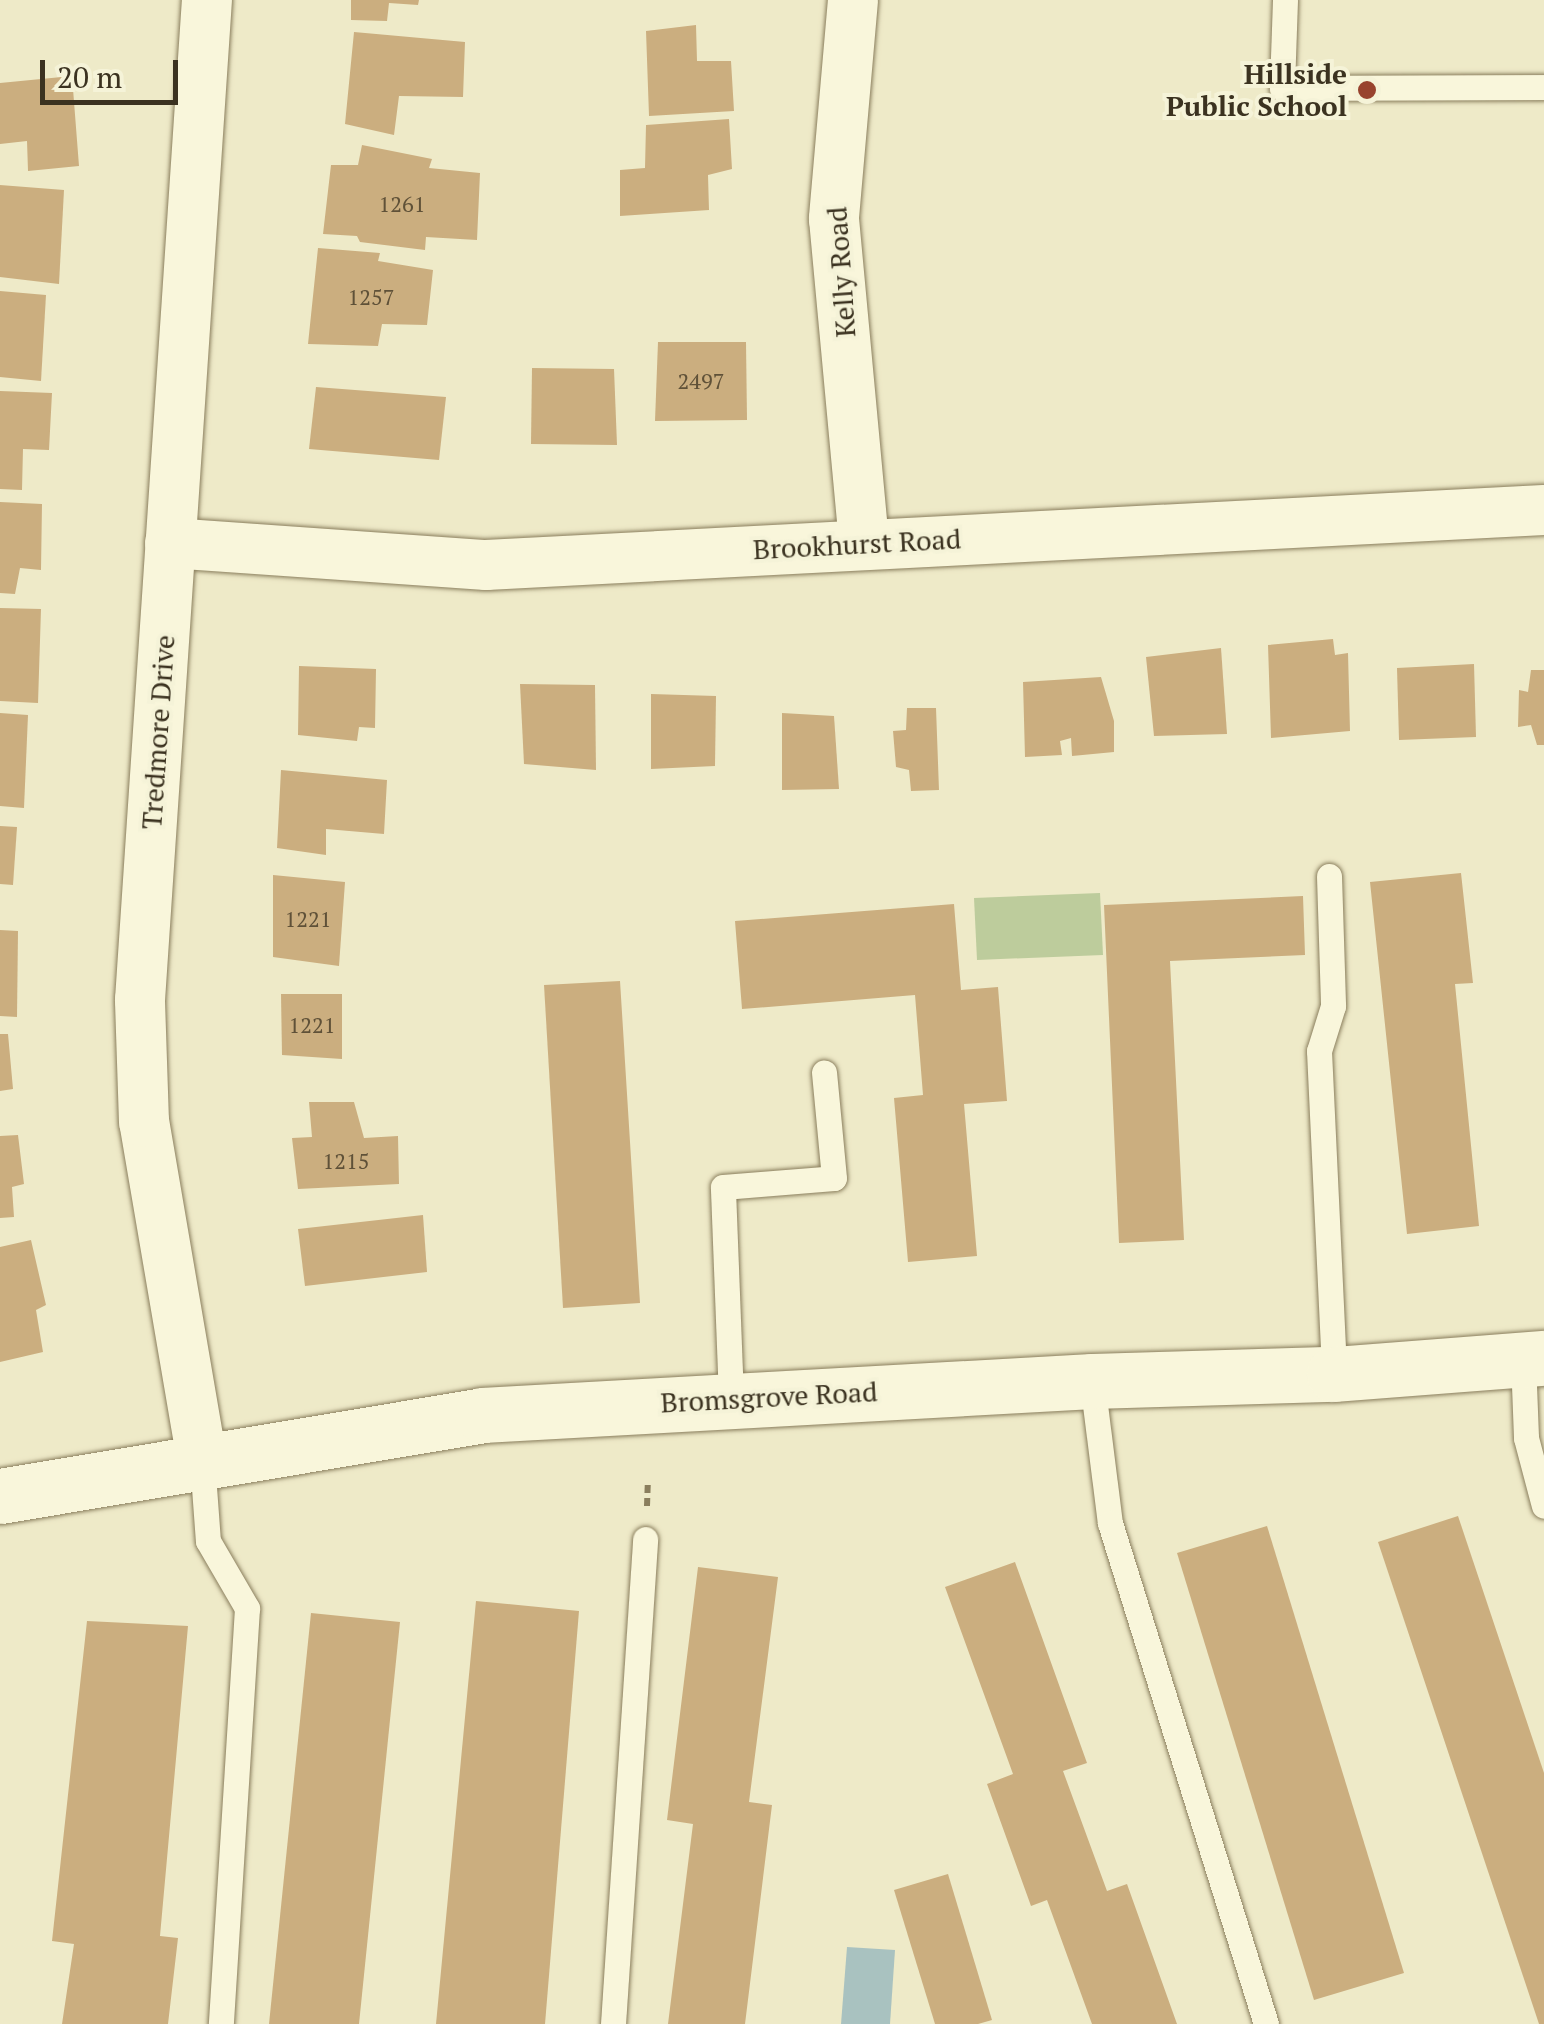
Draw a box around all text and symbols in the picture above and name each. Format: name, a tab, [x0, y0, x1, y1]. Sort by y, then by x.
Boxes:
scale bar	[45, 40, 182, 102]
text: 20 m	[57, 57, 122, 97]
place label: Hillside Public School	[1166, 57, 1347, 123]
marker: Hillside Public School	[1356, 79, 1378, 101]
house number: 1261	[379, 191, 425, 217]
street label: Kelly Road	[820, 205, 862, 339]
house number: 1257	[348, 284, 394, 310]
house number: 2497	[678, 368, 724, 394]
street label: Brookhurst Road	[752, 522, 962, 566]
street label: Tredmore Drive	[134, 634, 182, 830]
house number: 1221	[285, 906, 331, 932]
house number: 1221	[289, 1012, 335, 1038]
house number: 1215	[323, 1148, 369, 1174]
street label: Bromsgrove Road	[660, 1375, 878, 1419]

